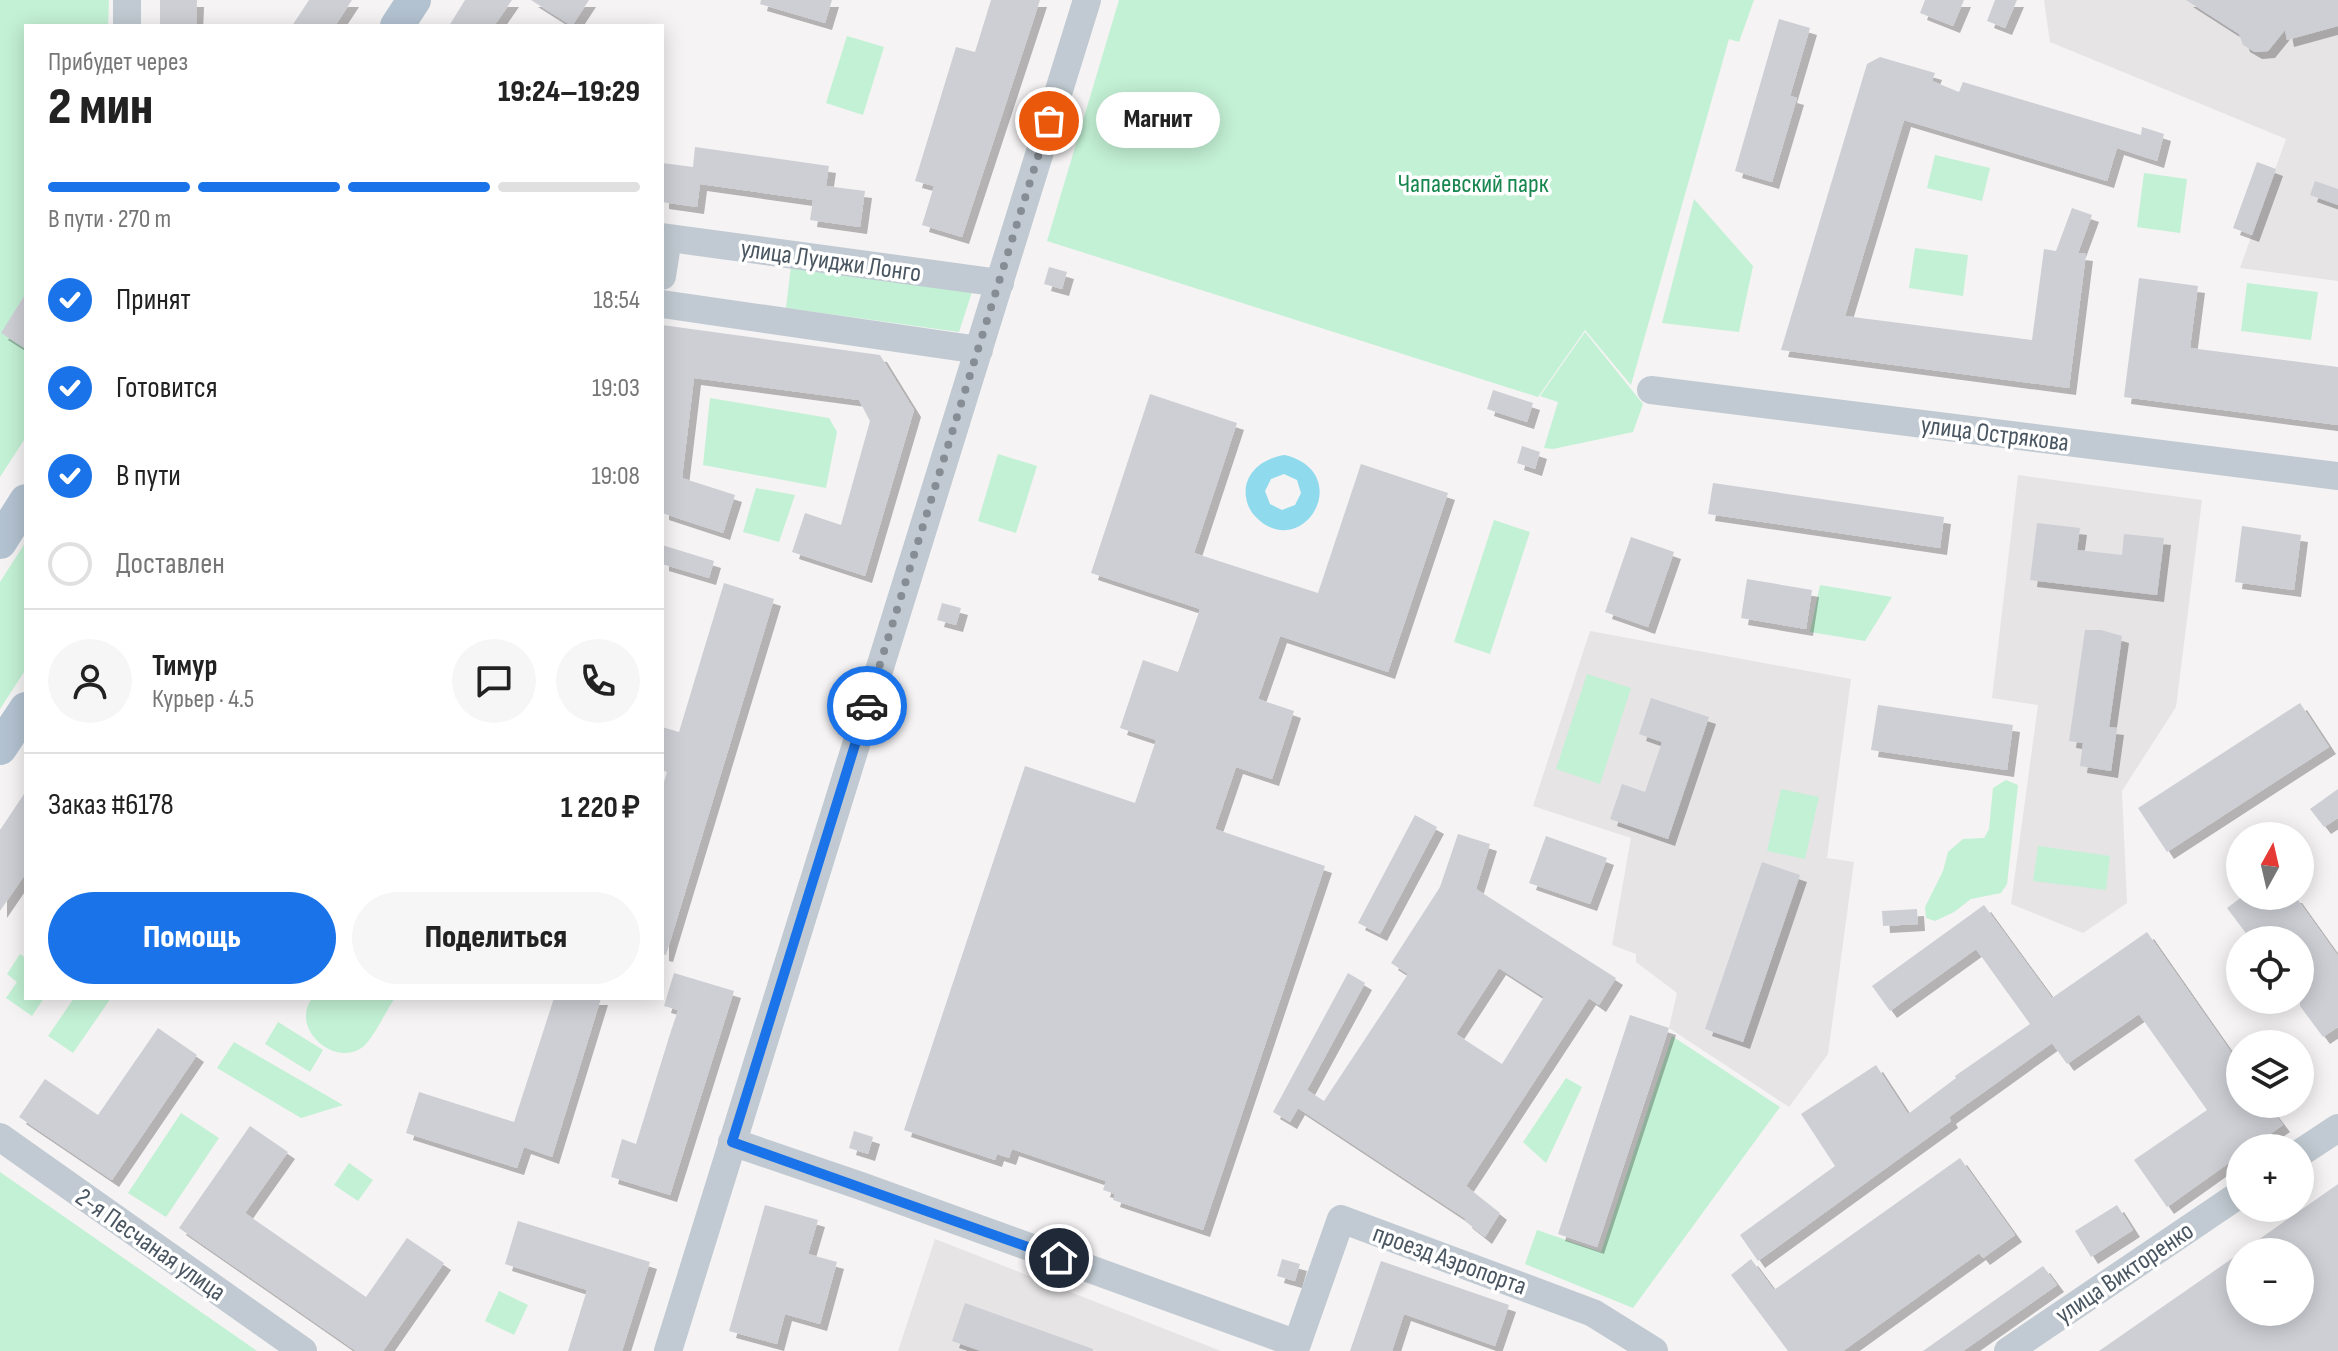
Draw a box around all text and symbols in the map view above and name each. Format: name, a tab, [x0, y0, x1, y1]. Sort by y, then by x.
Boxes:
text: Прибудет через	[48, 47, 188, 78]
text: 19:24–19:29	[498, 74, 640, 110]
text: 2 мин	[48, 76, 153, 139]
pin	[1015, 87, 1083, 155]
callout: Магнит	[1097, 93, 1221, 149]
icon: bag	[1027, 99, 1071, 143]
text: Магнит	[1123, 104, 1193, 135]
park label: Чапаевский парк	[1397, 169, 1549, 200]
text: В пути · 270 m	[48, 204, 171, 235]
street label: улица Луиджи Лонго	[739, 233, 923, 290]
icon: check	[48, 278, 92, 322]
text: Принят	[116, 282, 191, 318]
text: 18:54	[593, 285, 640, 316]
icon: check	[48, 366, 92, 410]
text: Готовится	[116, 370, 217, 406]
text: 19:03	[592, 373, 640, 404]
street label: улица Острякова	[1919, 410, 2071, 459]
icon: check	[48, 454, 92, 498]
text: В пути	[116, 458, 181, 494]
text: 19:08	[592, 461, 640, 492]
text: Доставлен	[116, 546, 225, 582]
button: person	[48, 639, 132, 723]
button: chat	[452, 639, 536, 723]
button: phone	[556, 639, 640, 723]
text: Тимур	[152, 648, 217, 684]
courier	[827, 666, 907, 746]
text: Курьер · 4.5	[152, 684, 254, 715]
icon: car	[845, 684, 889, 728]
text: Заказ #6178	[48, 787, 174, 823]
text: 1 220 ₽	[561, 790, 640, 826]
north arrow	[2226, 822, 2314, 910]
map controls	[2226, 822, 2314, 1326]
button: Помощь	[48, 892, 336, 984]
button: Поделиться	[352, 892, 640, 984]
button: locate	[2226, 926, 2314, 1014]
button: layers	[2226, 1030, 2314, 1118]
button: +	[2226, 1134, 2314, 1222]
street label: 2-я Песчаная улица	[69, 1182, 231, 1308]
street label: улица Викторенко	[2050, 1216, 2200, 1331]
street label: проезд Аэропорта	[1369, 1218, 1530, 1303]
pin	[1025, 1224, 1093, 1292]
icon: home	[1037, 1236, 1081, 1280]
button: −	[2226, 1238, 2314, 1326]

